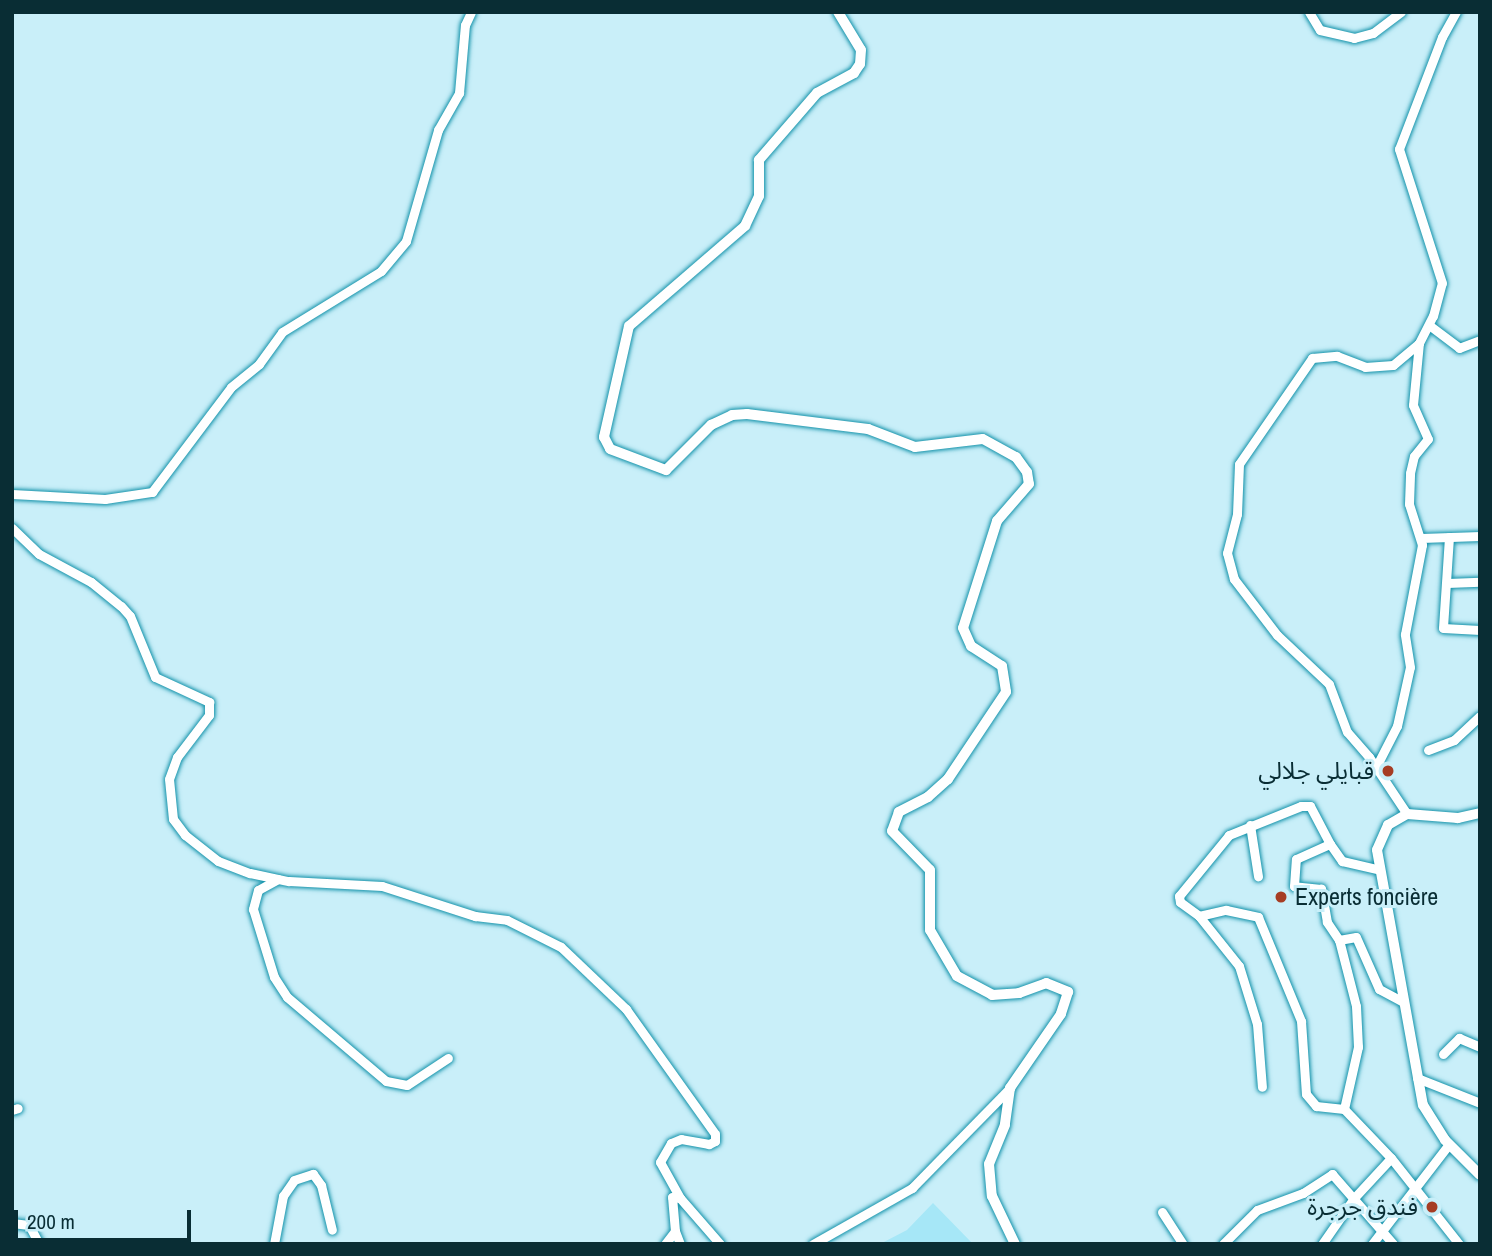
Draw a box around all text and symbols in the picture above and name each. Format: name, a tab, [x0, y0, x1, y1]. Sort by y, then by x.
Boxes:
place label: قبايلي جلالي	[1258, 757, 1374, 785]
marker: قبايلي جلالي	[1380, 763, 1396, 779]
place label: Experts foncière	[1295, 883, 1438, 911]
marker: Experts foncière	[1273, 889, 1289, 905]
place label: فندق جرجرة	[1307, 1193, 1418, 1221]
scale bar	[18, 1196, 194, 1240]
marker: فندق جرجرة	[1424, 1199, 1440, 1215]
text: 200 m	[27, 1207, 75, 1236]

